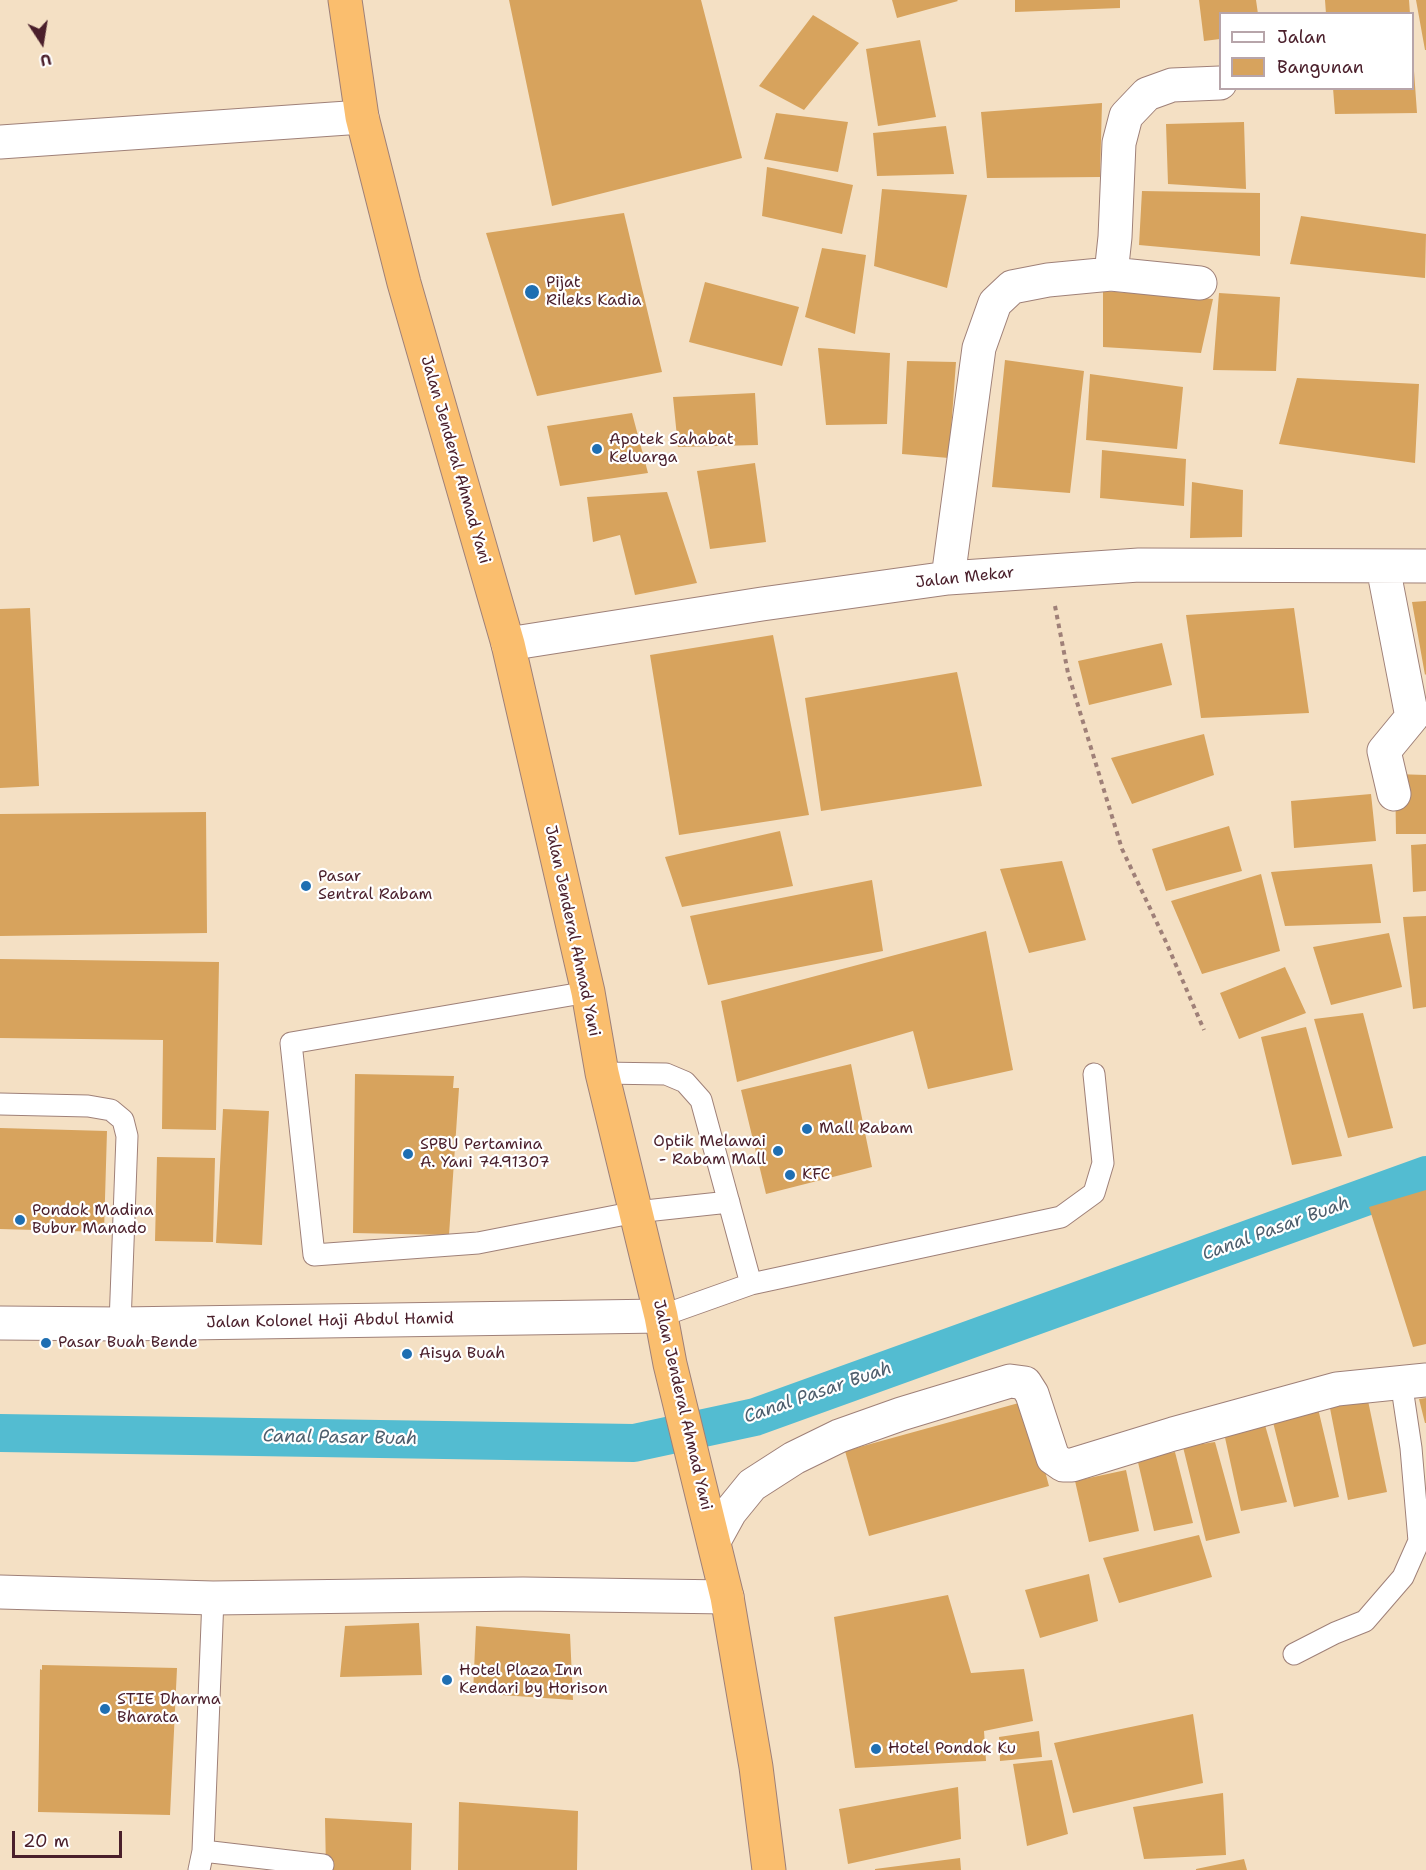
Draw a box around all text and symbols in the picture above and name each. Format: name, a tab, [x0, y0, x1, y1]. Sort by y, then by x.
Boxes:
north arrow	[12, 12, 72, 72]
legend	[1219, 12, 1414, 90]
text: Jalan	[1277, 25, 1326, 49]
text: U	[38, 49, 53, 72]
text: Bangunan	[1277, 55, 1364, 79]
place label: Pijat Rileks Kadia	[546, 273, 641, 311]
marker: Pijat Rileks Kadia	[523, 283, 541, 301]
street label: Jalan Jenderal Ahmad Yani	[416, 354, 494, 566]
place label: Apotek Sahabat Keluarga	[609, 430, 734, 468]
marker: Apotek Sahabat Keluarga	[590, 442, 604, 456]
street label: Jalan Mekar	[915, 563, 1015, 593]
street label: Jalan Jenderal Ahmad Yani	[540, 824, 604, 1038]
place label: Pasar Sentral Rabam	[318, 867, 432, 905]
marker: Pasar Sentral Rabam	[299, 879, 313, 893]
place label: Mall Rabam	[819, 1119, 913, 1139]
marker: Mall Rabam	[800, 1122, 814, 1136]
place label: Optik Melawai - Rabam Mall	[653, 1132, 766, 1170]
place label: SPBU Pertamina A. Yani 74.91307	[420, 1135, 550, 1173]
marker: Optik Melawai - Rabam Mall	[771, 1144, 785, 1158]
marker: SPBU Pertamina A. Yani 74.91307	[401, 1147, 415, 1161]
place label: KFC	[802, 1165, 830, 1185]
marker: KFC	[783, 1168, 797, 1182]
water label: Canal Pasar Buah	[1199, 1192, 1353, 1266]
place label: Pondok Madina Bubur Manado	[32, 1201, 154, 1239]
marker: Pondok Madina Bubur Manado	[13, 1213, 27, 1227]
street label: Jalan Jenderal Ahmad Yani	[648, 1298, 716, 1512]
street label: Jalan Kolonel Haji Abdul Hamid	[206, 1309, 454, 1333]
place label: Pasar Buah Bende	[58, 1333, 198, 1353]
marker: Pasar Buah Bende	[39, 1336, 53, 1350]
place label: Aisya Buah	[419, 1344, 505, 1364]
marker: Aisya Buah	[400, 1347, 414, 1361]
water label: Canal Pasar Buah	[741, 1358, 895, 1428]
water label: Canal Pasar Buah	[262, 1426, 418, 1450]
place label: Hotel Plaza Inn Kendari by Horison	[459, 1661, 608, 1699]
marker: Hotel Plaza Inn Kendari by Horison	[440, 1673, 454, 1687]
place label: STIE Dharma Bharata	[117, 1690, 221, 1728]
marker: STIE Dharma Bharata	[98, 1702, 112, 1716]
place label: Hotel Pondok Ku	[888, 1739, 1016, 1759]
marker: Hotel Pondok Ku	[869, 1742, 883, 1756]
scale bar	[15, 1819, 124, 1857]
text: 20 m	[23, 1829, 69, 1853]

